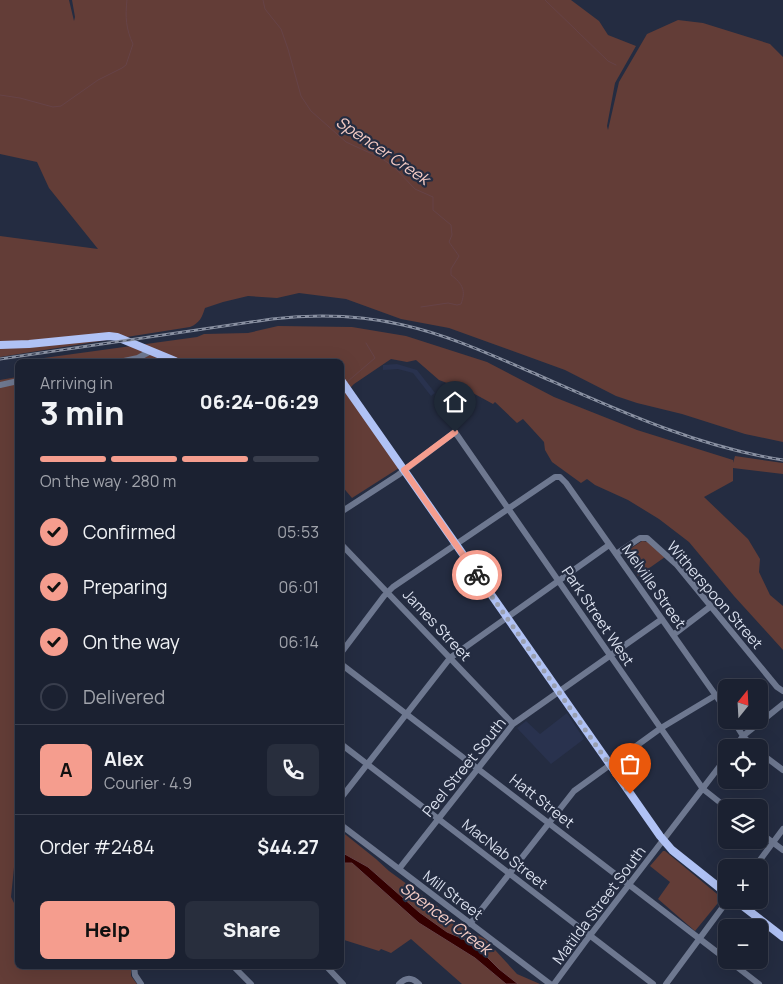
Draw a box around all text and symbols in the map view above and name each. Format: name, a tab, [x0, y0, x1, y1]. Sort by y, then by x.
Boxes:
water label: Spencer Creek	[332, 111, 436, 191]
text: Arriving in	[40, 372, 113, 394]
pin	[434, 381, 476, 432]
icon: home	[441, 388, 469, 416]
text: 06:24–06:29	[200, 389, 319, 415]
text: 3 min	[40, 391, 124, 435]
text: On the way · 280 m	[40, 470, 176, 492]
icon: check	[40, 518, 68, 546]
text: Confirmed	[83, 519, 176, 545]
text: 05:53	[277, 521, 319, 543]
street label: Witherspoon Street	[662, 537, 768, 653]
street label: Melville Street	[617, 539, 691, 633]
courier	[452, 550, 502, 600]
icon: bike	[463, 561, 491, 589]
street label: Park Street West	[557, 562, 639, 670]
icon: check	[40, 573, 68, 601]
text: Preparing	[83, 574, 168, 600]
text: 06:01	[279, 576, 319, 598]
street label: James Street	[398, 584, 476, 666]
icon: check	[40, 628, 68, 656]
text: On the way	[83, 629, 180, 655]
text: 06:14	[279, 631, 319, 653]
north arrow	[718, 679, 768, 729]
map controls	[718, 679, 768, 969]
text: Delivered	[83, 684, 165, 710]
street label: Peel Street South	[417, 713, 511, 821]
button: locate	[718, 739, 768, 789]
pin	[609, 743, 651, 794]
button: phone	[267, 744, 319, 796]
text: Alex	[104, 746, 144, 772]
icon: bag	[616, 750, 644, 778]
text: A	[60, 757, 72, 783]
street label: Hatt Street	[505, 769, 579, 833]
text: Courier · 4.9	[104, 772, 192, 794]
button: layers	[718, 799, 768, 849]
street label: MacNab Street	[458, 814, 552, 894]
text: Order #2484	[40, 834, 155, 860]
text: $44.27	[257, 834, 319, 860]
street label: Matilda Street South	[548, 841, 651, 968]
button: +	[718, 859, 768, 909]
street label: Mill Street	[419, 865, 487, 925]
water label: Spencer Creek	[396, 877, 498, 961]
button: Help	[40, 901, 175, 959]
button: Share	[185, 901, 319, 959]
button: −	[718, 919, 768, 969]

